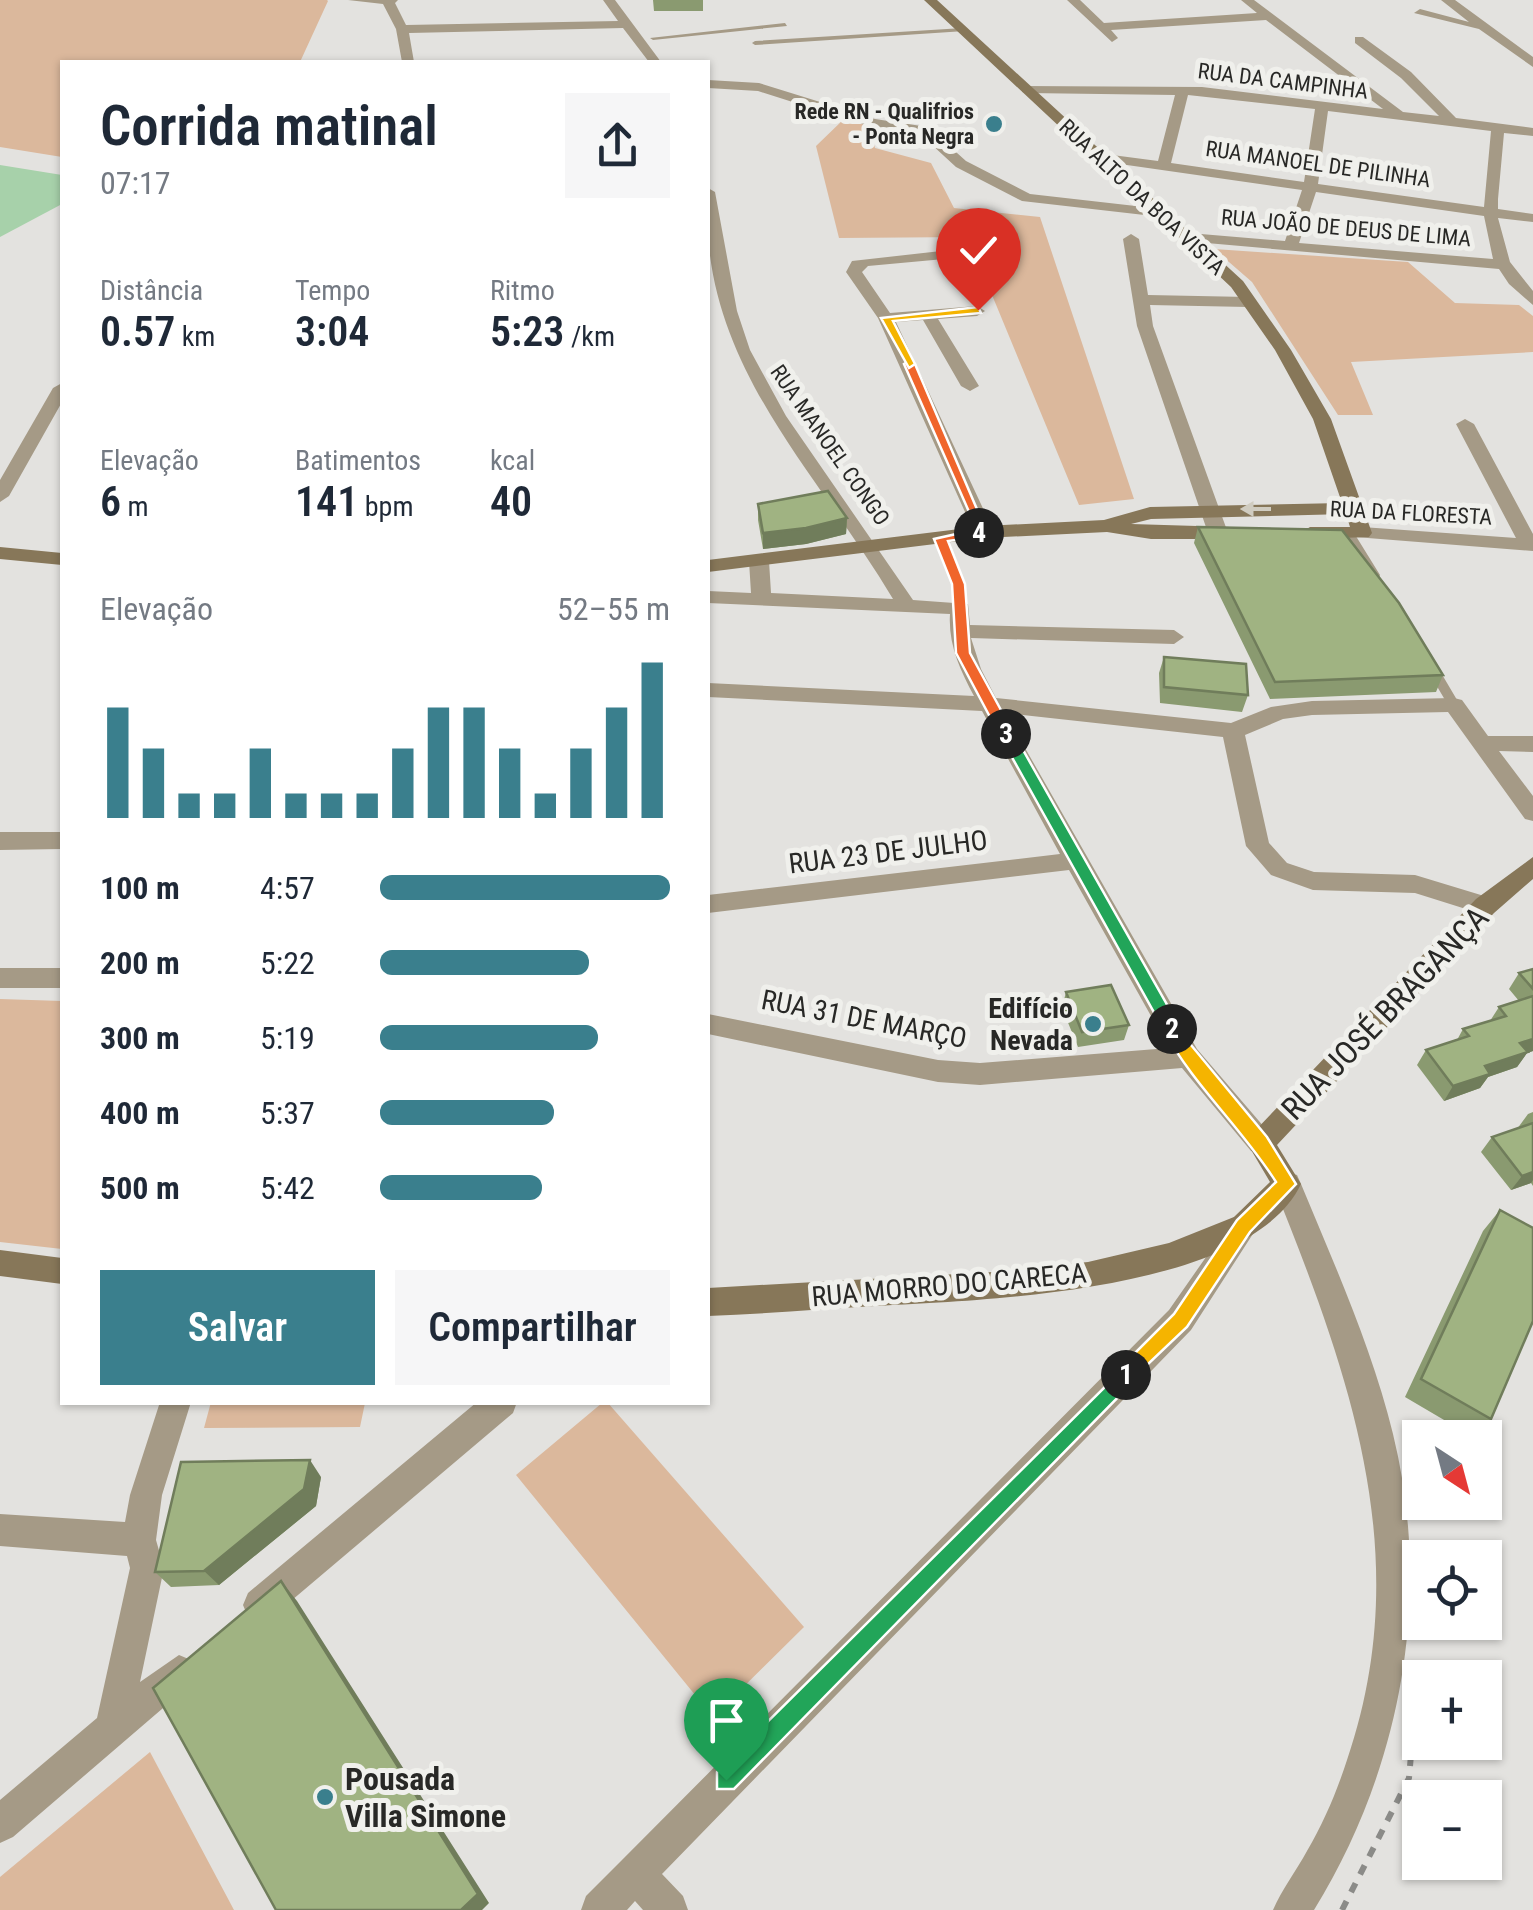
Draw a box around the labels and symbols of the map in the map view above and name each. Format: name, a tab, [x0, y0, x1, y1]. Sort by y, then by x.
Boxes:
street label: RUA DA CAMPINHA	[1196, 58, 1370, 104]
place label: Rede RN - Qualifrios - Ponta Negra	[795, 99, 974, 149]
marker: Rede RN - Qualifrios - Ponta Negra	[983, 113, 1005, 135]
street label: RUA ALTO DA BOA VISTA	[1054, 114, 1230, 280]
street label: RUA MANOEL DE PILINHA	[1204, 136, 1432, 192]
street label: RUA JOÃO DE DEUS DE LIMA	[1220, 205, 1472, 251]
pin	[936, 208, 1021, 311]
street label: RUA MANOEL CONGO	[765, 360, 895, 530]
street label: RUA DA FLORESTA	[1329, 496, 1493, 530]
one-way arrow	[1239, 501, 1271, 517]
pin: 4	[954, 508, 1004, 558]
pin: 3	[981, 709, 1031, 759]
street label: RUA 23 DE JULHO	[787, 823, 989, 881]
street label: RUA JOSÉ BRAGANÇA	[1274, 899, 1496, 1127]
street label: RUA 31 DE MARÇO	[759, 983, 969, 1055]
place label: Edifício Nevada	[988, 992, 1073, 1057]
pin: 2	[1147, 1004, 1197, 1054]
marker: Edifício Nevada	[1082, 1013, 1104, 1035]
street label: RUA MORRO DO CARECA	[810, 1257, 1088, 1313]
pin: 1	[1101, 1350, 1151, 1400]
north arrow	[1402, 1420, 1502, 1520]
pin	[684, 1678, 769, 1781]
place label: Pousada Villa Simone	[345, 1760, 506, 1835]
marker: Pousada Villa Simone	[314, 1786, 336, 1808]

